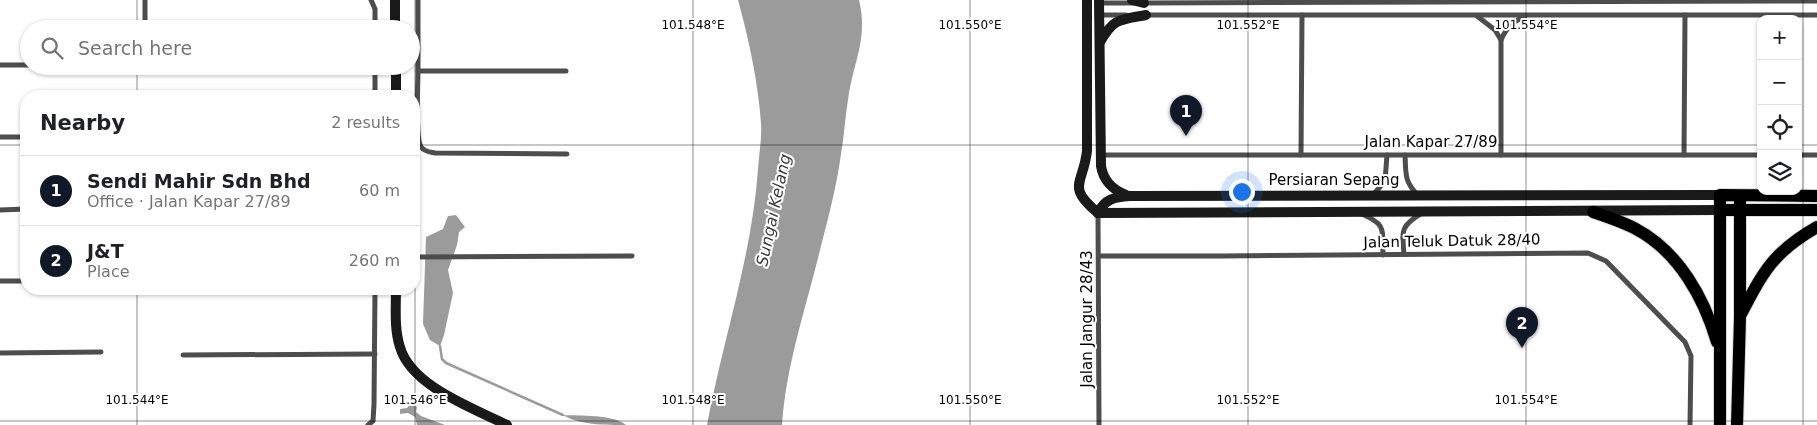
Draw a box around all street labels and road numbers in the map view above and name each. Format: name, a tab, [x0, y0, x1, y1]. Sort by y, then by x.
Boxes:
street label: Jalan Kapar 27/89	[1364, 133, 1497, 151]
street label: Persiaran Sepang	[1268, 171, 1400, 189]
street label: Jalan Teluk Datuk 28/40	[1362, 230, 1541, 252]
street label: Jalan Jangur 28/43	[1078, 250, 1096, 389]

